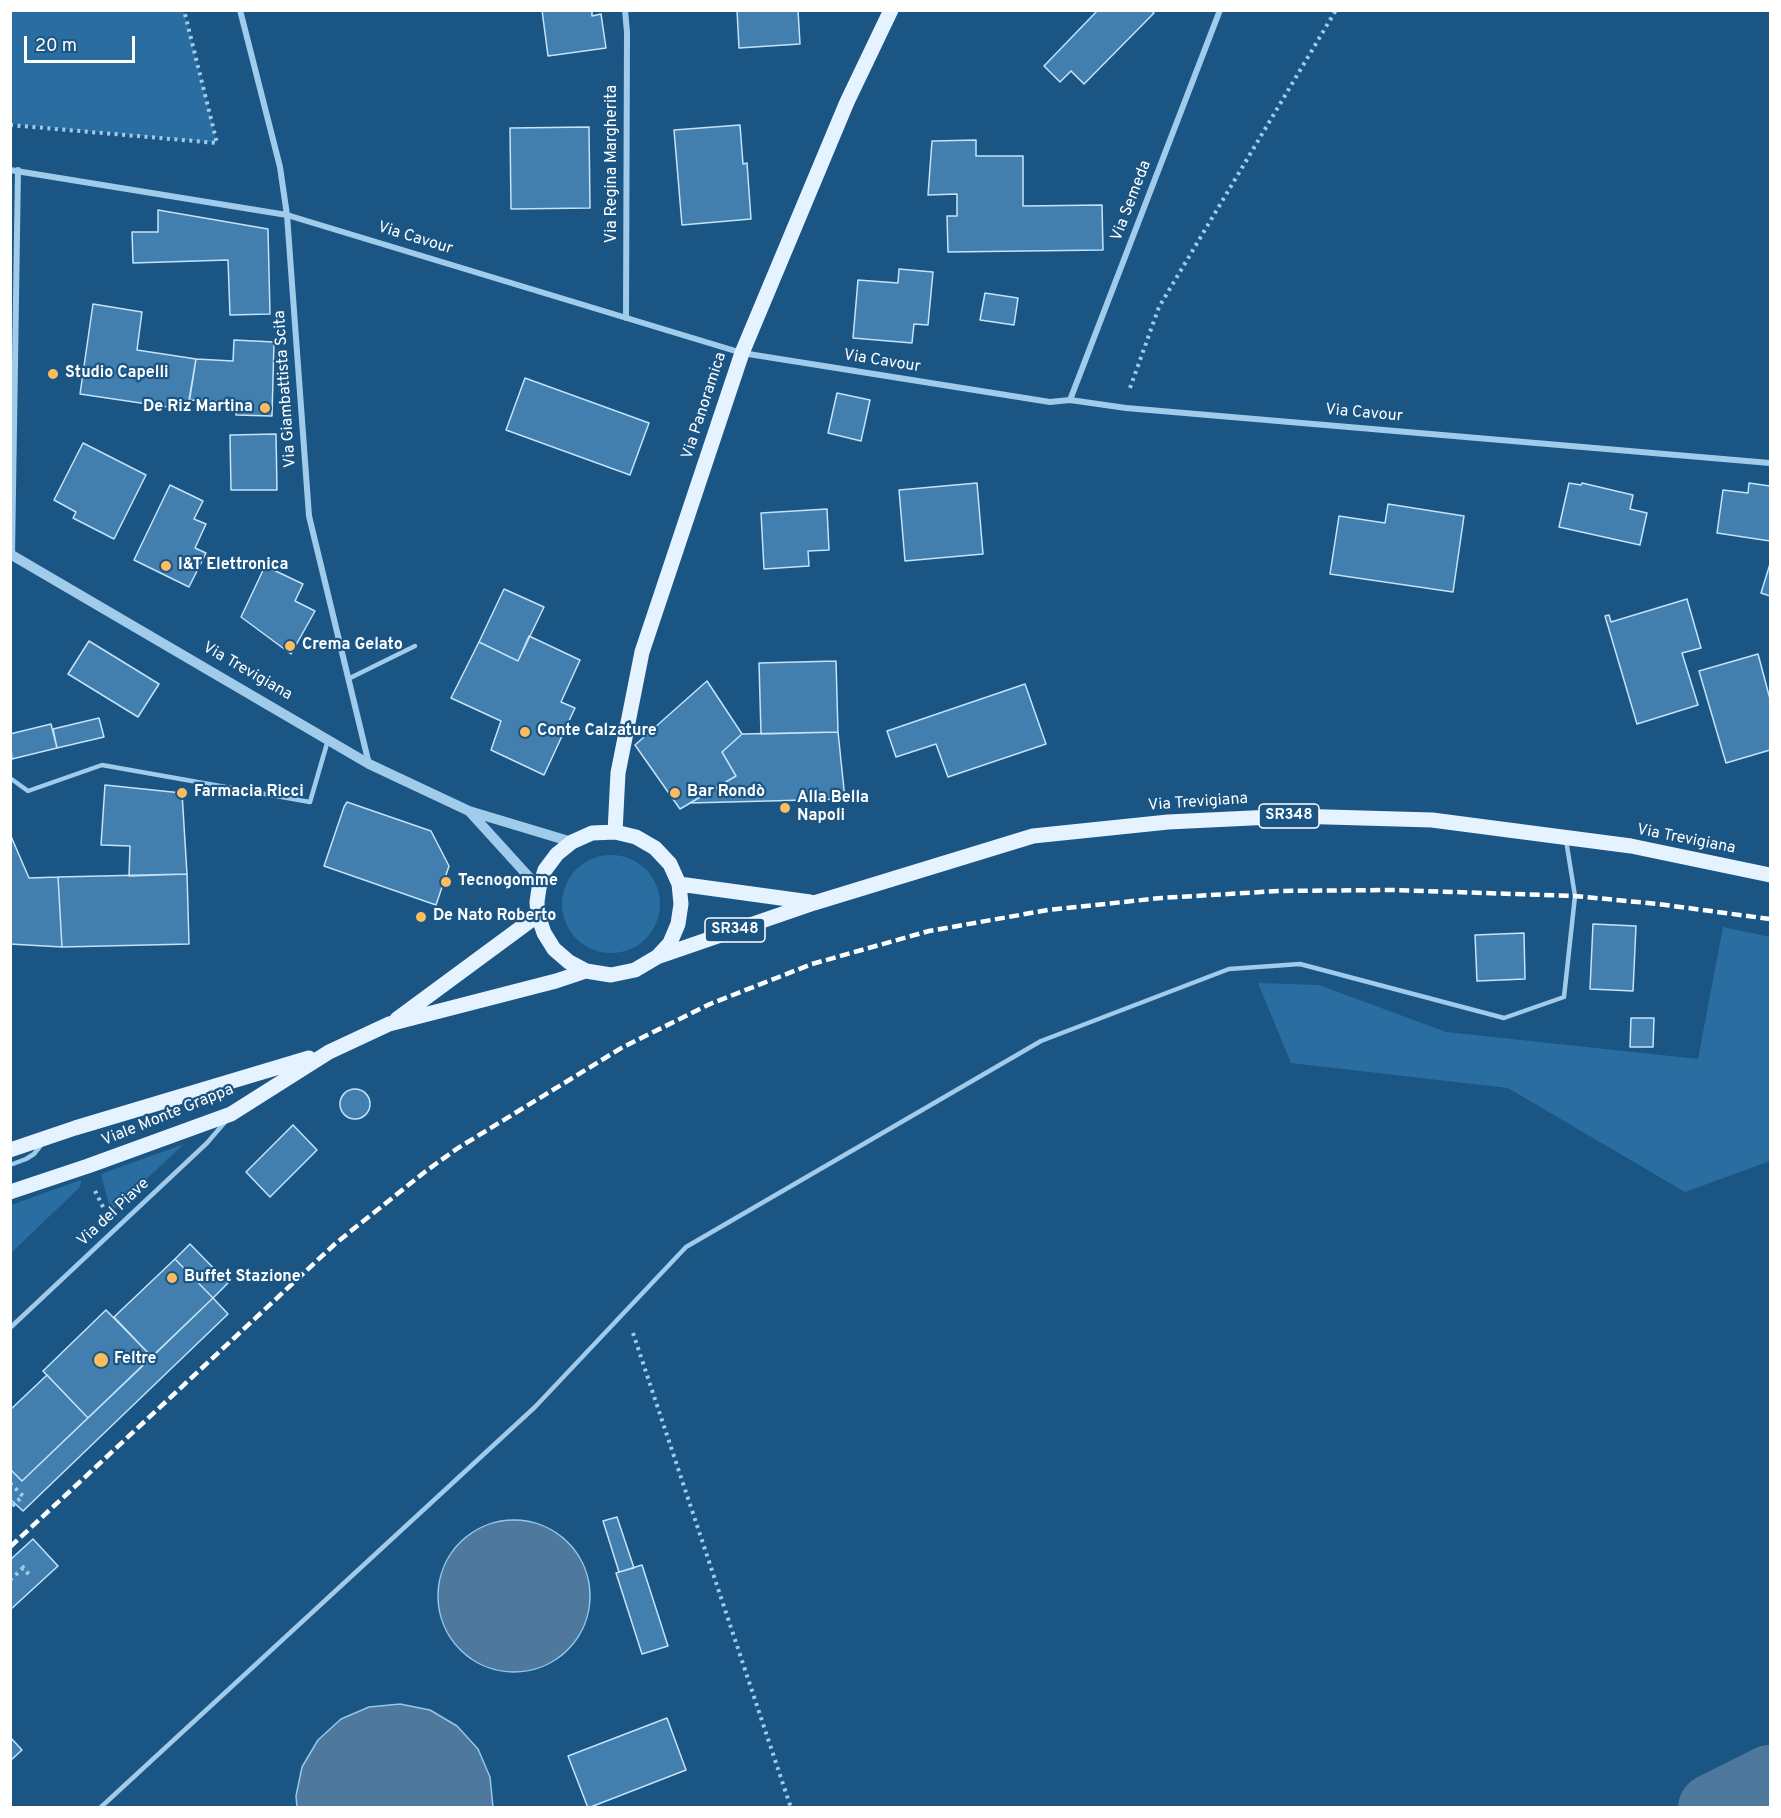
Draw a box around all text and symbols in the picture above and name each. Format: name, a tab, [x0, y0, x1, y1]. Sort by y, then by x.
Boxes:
scale bar	[27, 24, 138, 62]
text: 20 m	[35, 35, 77, 58]
street label: Via Regina Margherita	[603, 85, 623, 243]
street label: Via Semeda	[1108, 158, 1156, 244]
street label: Via Cavour	[375, 218, 455, 260]
street label: Via Giambattista Scita	[271, 310, 301, 468]
street label: Via Cavour	[842, 346, 922, 378]
street label: Via Panoramica	[679, 350, 731, 462]
place label: Studio Capelli	[65, 364, 169, 384]
marker: Studio Capelli	[46, 367, 60, 381]
place label: De Riz Martina	[143, 398, 253, 418]
marker: De Riz Martina	[258, 401, 272, 415]
street label: Via Cavour	[1324, 401, 1404, 427]
place label: I&T Elettronica	[178, 556, 288, 576]
marker: I&T Elettronica	[159, 559, 173, 573]
place label: Crema Gelato	[302, 636, 403, 656]
street label: Via Trevigiana	[199, 639, 295, 705]
marker: Crema Gelato	[283, 639, 297, 653]
place label: Conte Calzature	[537, 722, 657, 742]
marker: Conte Calzature	[518, 725, 532, 739]
place label: Farmacia Ricci	[194, 783, 304, 803]
place label: Bar Rondò	[687, 783, 765, 803]
marker: Farmacia Ricci	[175, 786, 189, 800]
marker: Bar Rondò	[668, 786, 682, 800]
place label: Alla Bella Napoli	[797, 789, 869, 827]
street label: Via Trevigiana	[1147, 790, 1249, 816]
marker: Alla Bella Napoli	[778, 801, 792, 815]
road number: SR348	[1259, 804, 1319, 828]
street label: Via Trevigiana	[1635, 821, 1737, 859]
place label: Tecnogomme	[458, 872, 558, 892]
marker: Tecnogomme	[439, 875, 453, 889]
place label: De Nato Roberto	[433, 907, 556, 927]
marker: De Nato Roberto	[414, 910, 428, 924]
road number: SR348	[705, 918, 765, 942]
street label: Viale Monte Grappa	[99, 1081, 237, 1151]
street label: Via del Piave	[74, 1175, 154, 1251]
place label: Buffet Stazione	[184, 1268, 301, 1288]
marker: Buffet Stazione	[165, 1271, 179, 1285]
place label: Feltre	[114, 1350, 156, 1370]
marker: Feltre	[92, 1351, 110, 1369]

